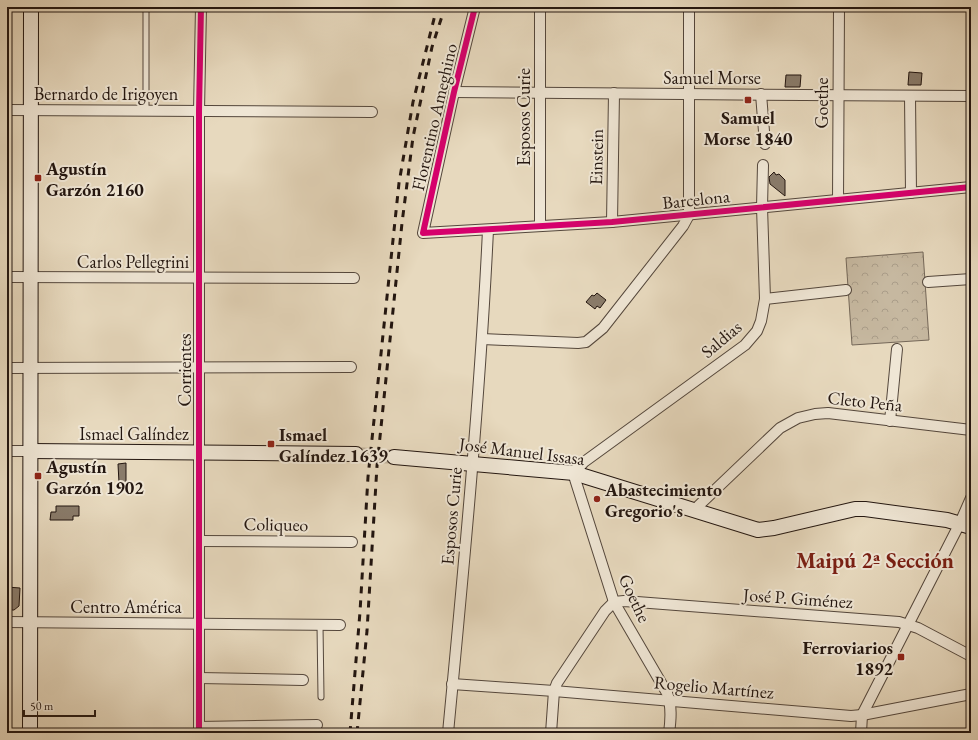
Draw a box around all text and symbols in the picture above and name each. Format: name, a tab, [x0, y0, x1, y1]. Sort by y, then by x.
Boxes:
street label: Florentino Ameghino	[406, 41, 462, 193]
street label: Samuel Morse	[663, 66, 761, 89]
street label: Esposos Curie	[512, 68, 535, 166]
street label: Goethe	[810, 78, 833, 129]
street label: Bernardo de Irigoyen	[34, 82, 179, 105]
marker: Samuel Morse 1840	[743, 95, 753, 105]
place label: Samuel Morse 1840	[704, 106, 793, 150]
street label: Einstein	[584, 128, 608, 185]
place label: Agustín Garzón 2160	[45, 157, 144, 201]
marker: Agustín Garzón 2160	[33, 173, 43, 183]
street label: Barcelona	[661, 184, 732, 214]
street label: Carlos Pellegrini	[77, 250, 190, 273]
street label: Saldias	[696, 315, 746, 363]
street label: Corrientes	[173, 333, 196, 407]
street label: Cleto Peña	[826, 386, 904, 416]
street label: Ismael Galíndez	[79, 422, 189, 445]
place label: Ismael Galíndez 1639	[279, 423, 388, 467]
street label: José Manuel Issasa	[456, 432, 587, 470]
marker: Ismael Galíndez 1639	[266, 439, 276, 449]
place label: Agustín Garzón 1902	[45, 455, 144, 499]
street label: Esposos Curie	[435, 466, 467, 566]
marker: Agustín Garzón 1902	[33, 471, 43, 481]
place label: Abastecimiento Gregorio's	[604, 478, 722, 522]
marker: Abastecimiento Gregorio's	[592, 494, 602, 504]
street label: Coliqueo	[243, 512, 309, 536]
district label: Maipú 2ª Sección	[796, 546, 955, 575]
street label: Goethe	[614, 570, 656, 626]
street label: José P. Giménez	[741, 583, 854, 613]
street label: Centro América	[70, 595, 183, 618]
place label: Ferroviarios 1892	[803, 636, 893, 680]
marker: Ferroviarios 1892	[896, 652, 906, 662]
street label: Rogelio Martínez	[653, 670, 775, 704]
scale bar	[24, 692, 95, 718]
text: 50 m	[30, 698, 54, 714]

